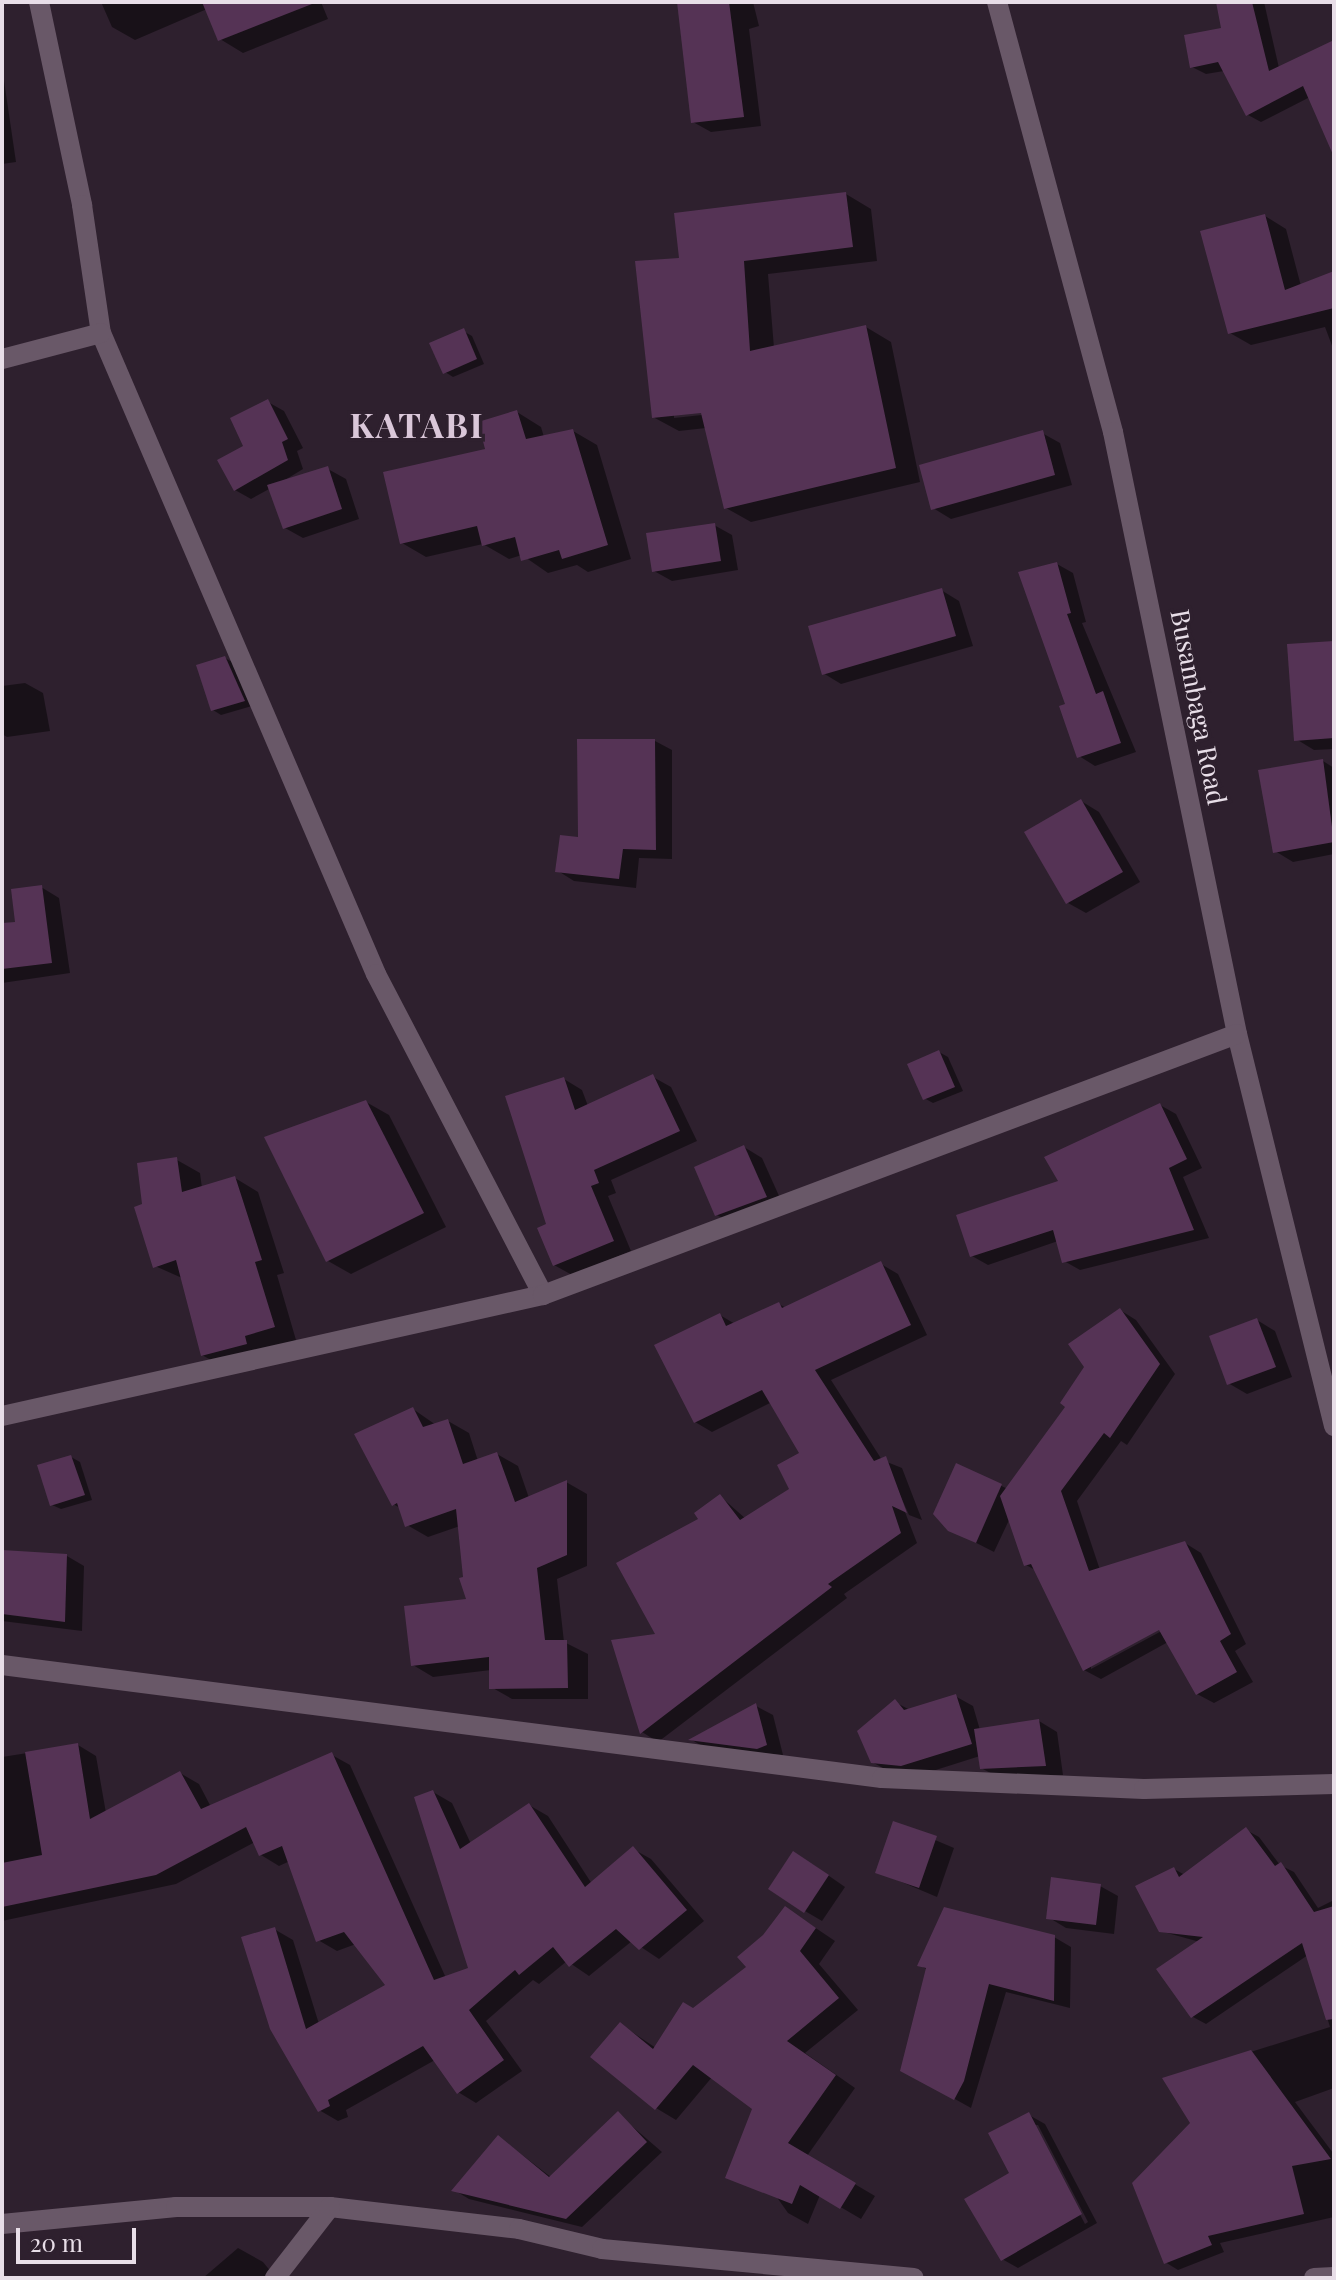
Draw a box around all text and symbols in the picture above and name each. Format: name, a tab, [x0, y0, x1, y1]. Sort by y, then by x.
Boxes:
district label: KATABI	[350, 405, 484, 445]
street label: Busambaga Road	[1165, 607, 1233, 807]
scale bar	[20, 2212, 140, 2262]
text: 20 m	[30, 2226, 83, 2258]

